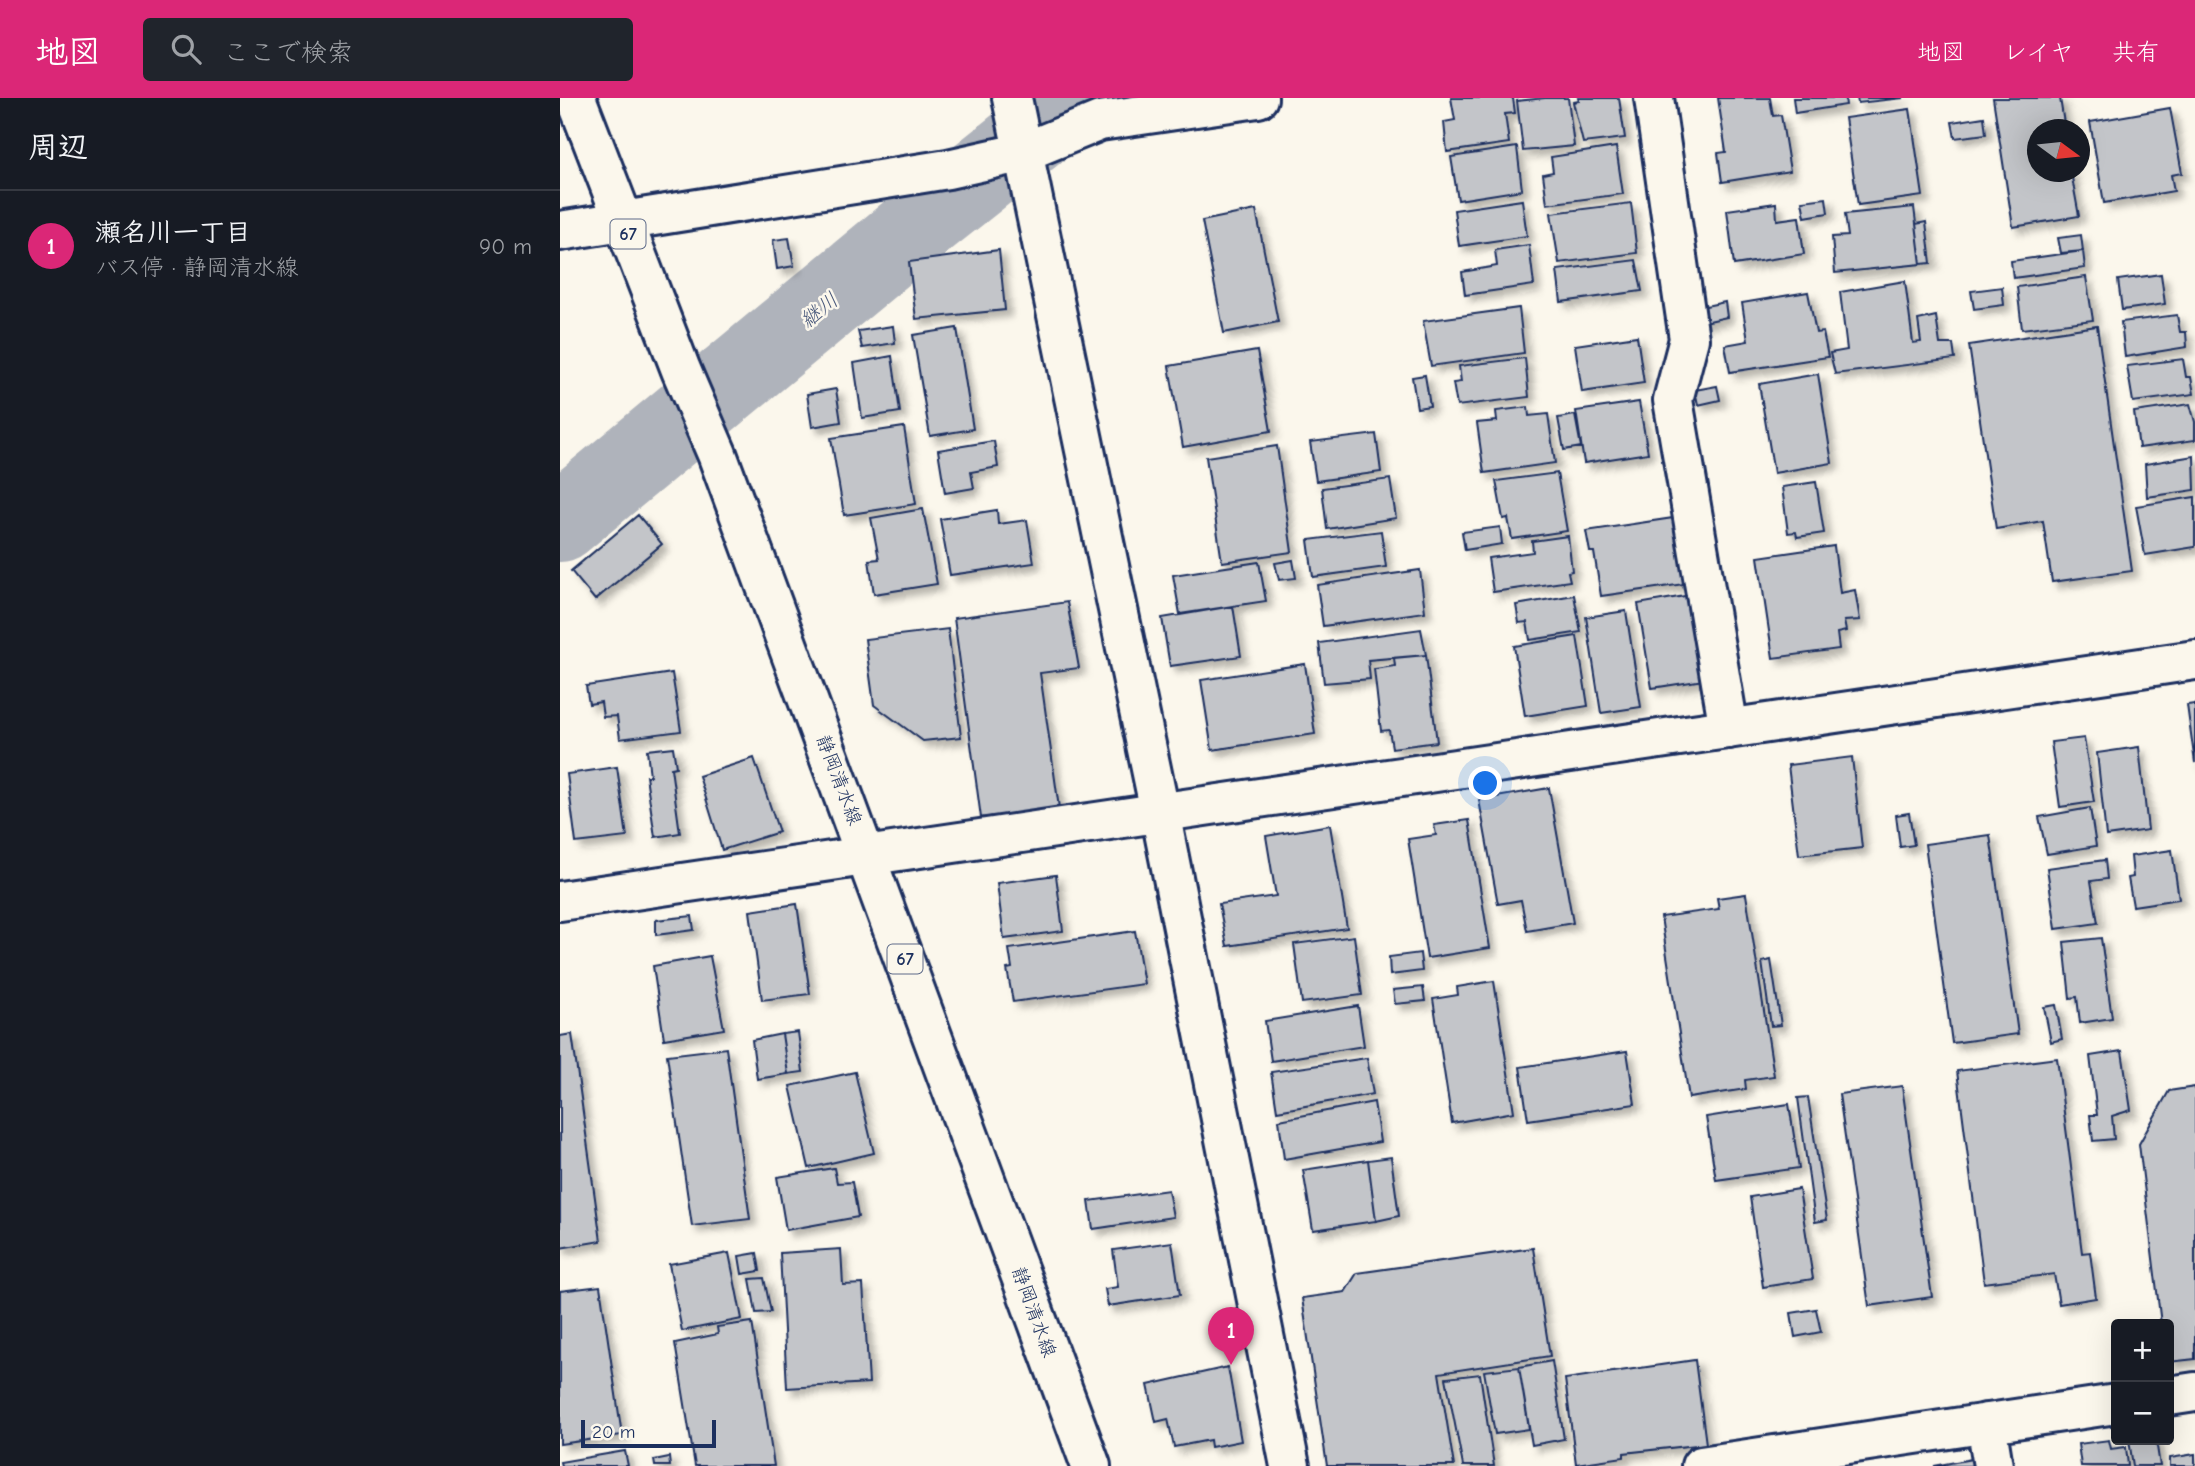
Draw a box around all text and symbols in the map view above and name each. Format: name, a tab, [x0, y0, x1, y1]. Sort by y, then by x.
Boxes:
search box	[143, 18, 633, 81]
icon: search	[167, 30, 205, 68]
text: 地図	[35, 33, 101, 71]
text: ここで検索	[223, 38, 353, 68]
text: 地図	[1917, 38, 1965, 66]
text: レイヤ	[2003, 38, 2074, 66]
text: 共有	[2112, 38, 2160, 66]
north arrow	[2027, 119, 2090, 182]
text: 周辺	[28, 130, 88, 165]
text: 瀬名川一丁目	[95, 218, 251, 248]
road number: 67	[610, 219, 646, 248]
text: 1	[46, 233, 56, 260]
text: 90 m	[479, 233, 532, 260]
text: バス停 · 静岡清水線	[95, 254, 298, 281]
water label: 継川	[795, 287, 843, 333]
street label: 静岡清水線	[812, 732, 866, 828]
your location	[1468, 766, 1502, 800]
road number: 67	[888, 944, 922, 974]
street label: 静岡清水線	[1007, 1264, 1061, 1360]
pin: 1	[1208, 1307, 1254, 1365]
map controls	[2111, 1319, 2174, 1445]
button: +	[2111, 1319, 2174, 1382]
button: −	[2111, 1382, 2174, 1445]
scale bar	[581, 1417, 716, 1449]
text: 20 m	[592, 1421, 636, 1443]

